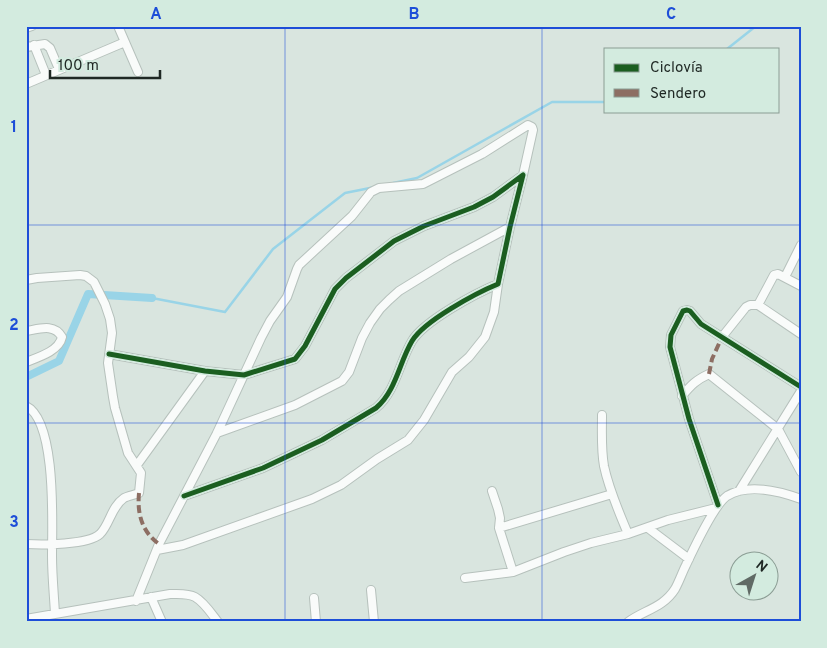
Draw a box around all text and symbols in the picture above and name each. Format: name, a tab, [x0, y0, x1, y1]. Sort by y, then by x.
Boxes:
text: A	[150, 5, 162, 25]
text: B	[408, 5, 420, 25]
text: C	[666, 5, 676, 25]
scale bar	[50, 48, 160, 80]
legend	[604, 48, 780, 112]
text: 100 m	[58, 57, 99, 76]
text: Ciclovía	[650, 59, 703, 78]
text: Sendero	[650, 85, 706, 104]
text: 1	[11, 118, 17, 138]
text: 2	[9, 316, 19, 336]
text: 3	[9, 513, 19, 533]
north arrow	[730, 550, 780, 600]
text: N	[752, 557, 770, 577]

